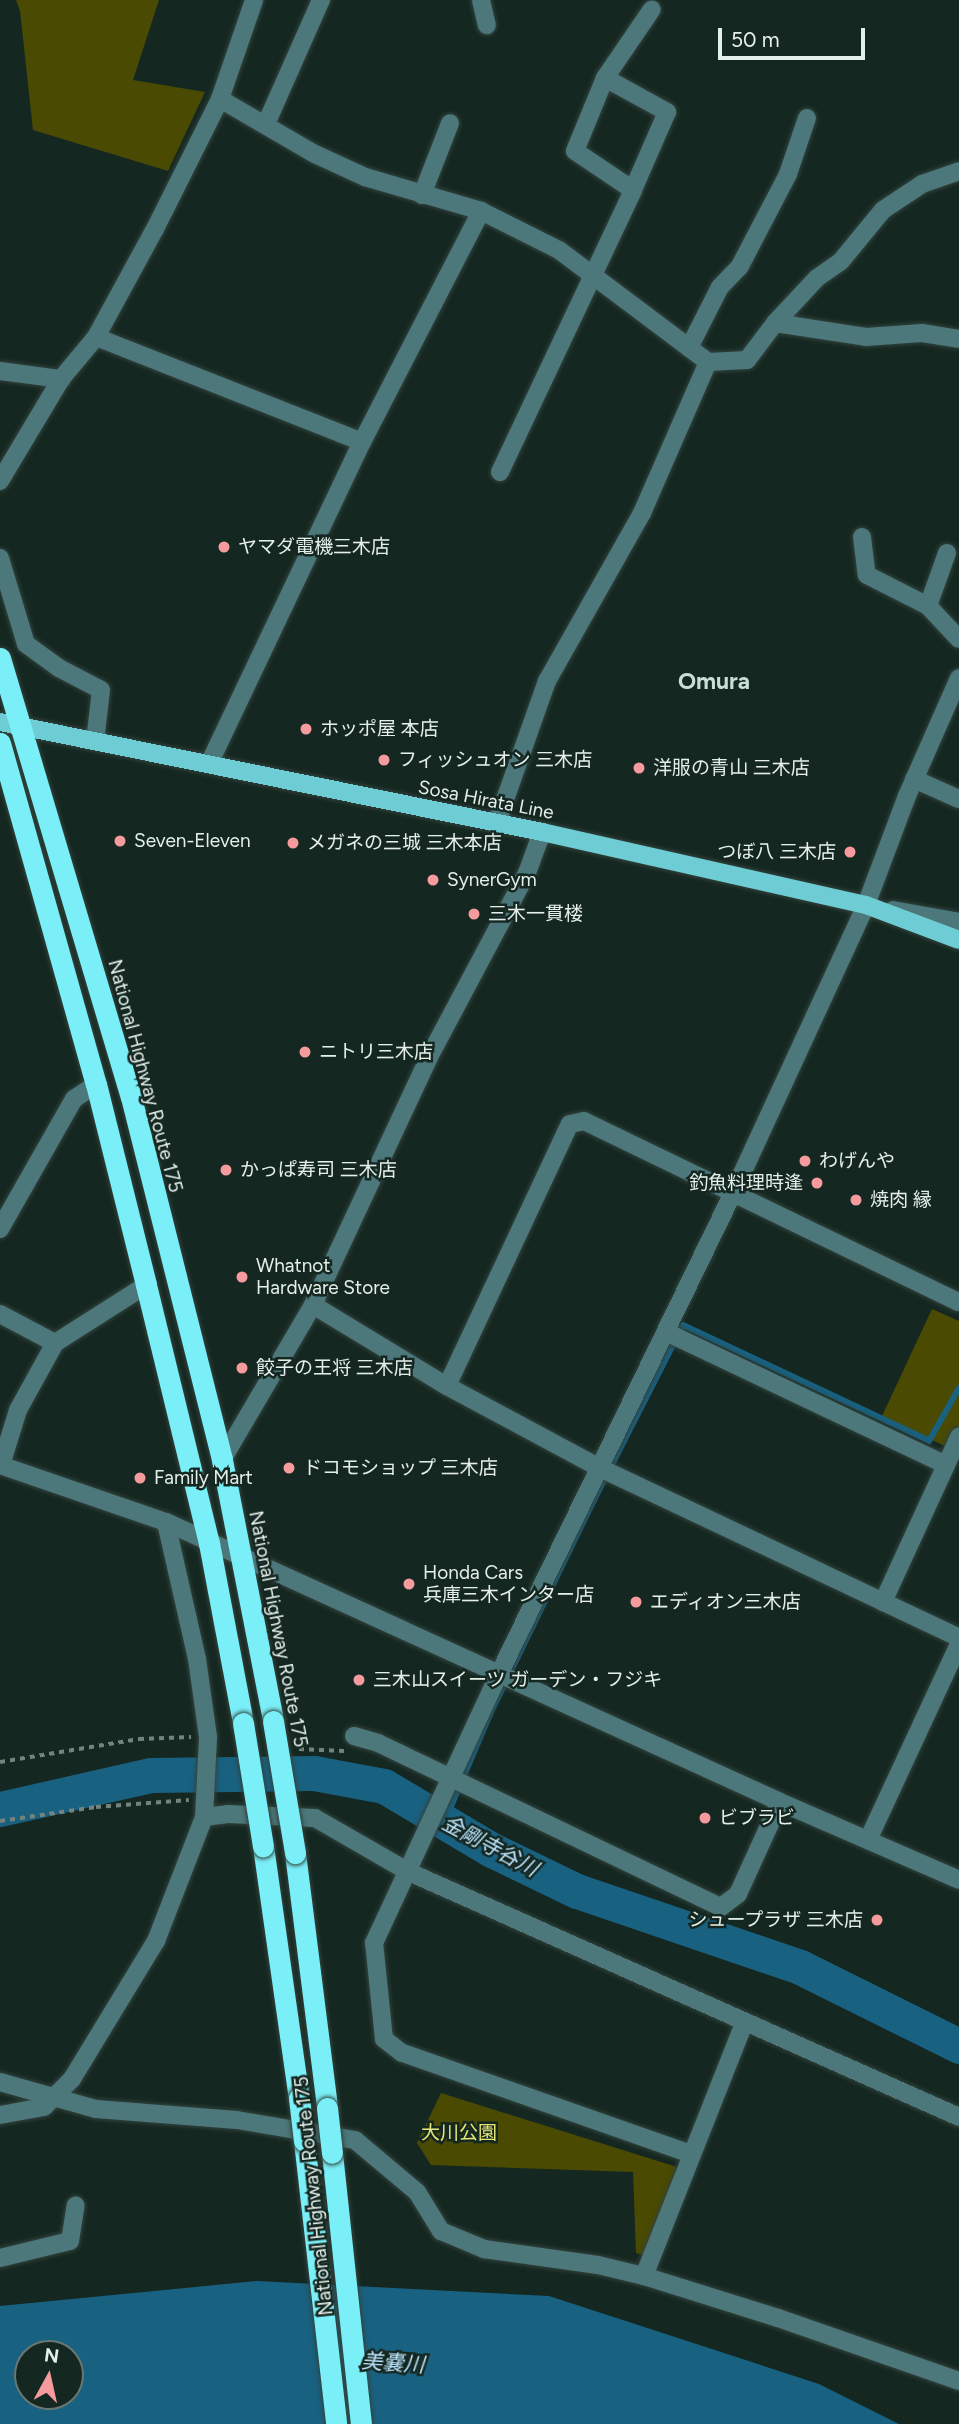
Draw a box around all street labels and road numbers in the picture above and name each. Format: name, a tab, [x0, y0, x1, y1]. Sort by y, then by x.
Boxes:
street label: Sosa Hirata Line	[416, 776, 556, 824]
street label: National Highway Route 175	[103, 957, 187, 1195]
street label: National Highway Route 175	[244, 1509, 312, 1749]
street label: National Highway Route 175	[290, 2075, 338, 2317]

